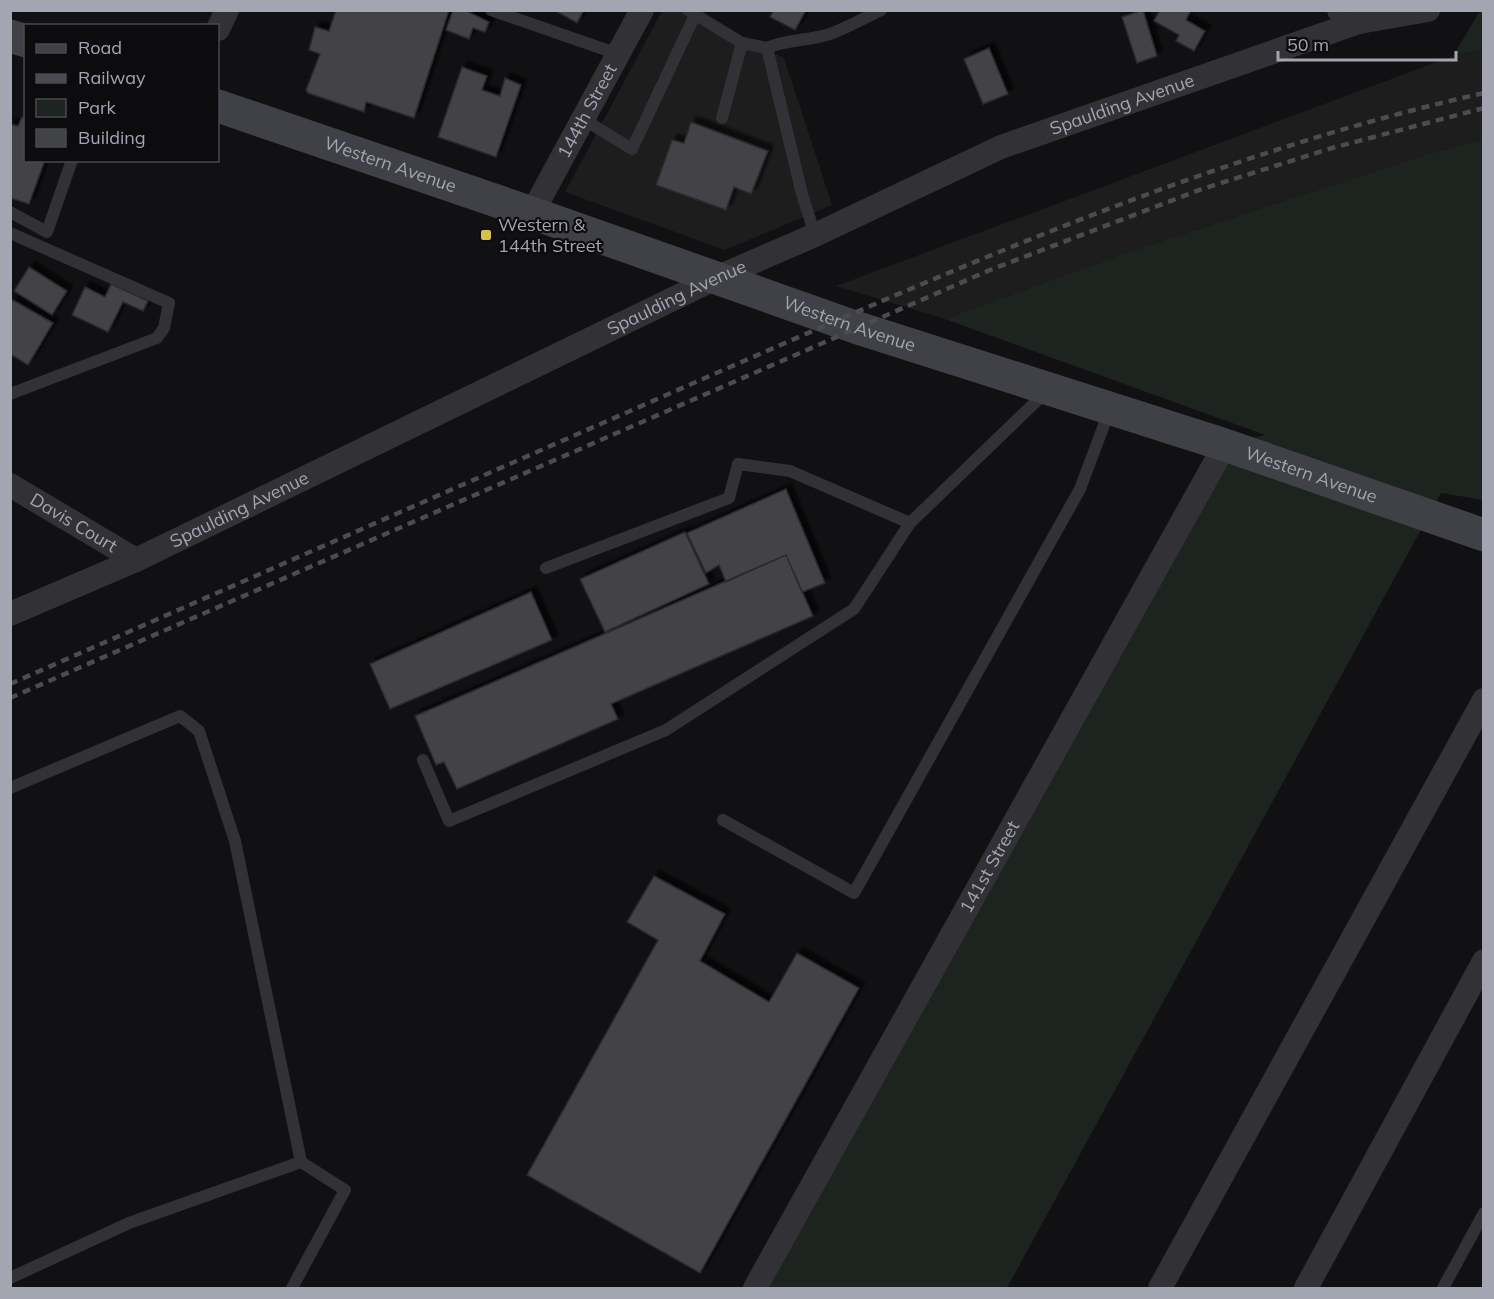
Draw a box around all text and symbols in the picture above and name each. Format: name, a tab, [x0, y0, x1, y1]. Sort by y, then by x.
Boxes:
legend	[24, 24, 219, 162]
scale bar	[1278, 24, 1456, 62]
text: 50 m	[1287, 33, 1329, 56]
text: Road	[78, 36, 122, 59]
street label: 144th Street	[552, 60, 622, 162]
text: Railway	[78, 66, 146, 89]
street label: Spaulding Avenue	[1047, 68, 1197, 140]
text: Park	[78, 96, 117, 119]
text: Building	[78, 126, 146, 149]
street label: Western Avenue	[321, 131, 460, 197]
place label: Western & 144th Street	[498, 213, 602, 257]
marker: Western & 144th Street	[479, 228, 493, 242]
street label: Spaulding Avenue	[603, 254, 750, 340]
street label: Western Avenue	[780, 291, 918, 357]
street label: Western Avenue	[1242, 441, 1381, 508]
street label: Spaulding Avenue	[166, 466, 312, 553]
street label: Davis Court	[26, 488, 122, 557]
street label: 141st Street	[954, 817, 1024, 917]

